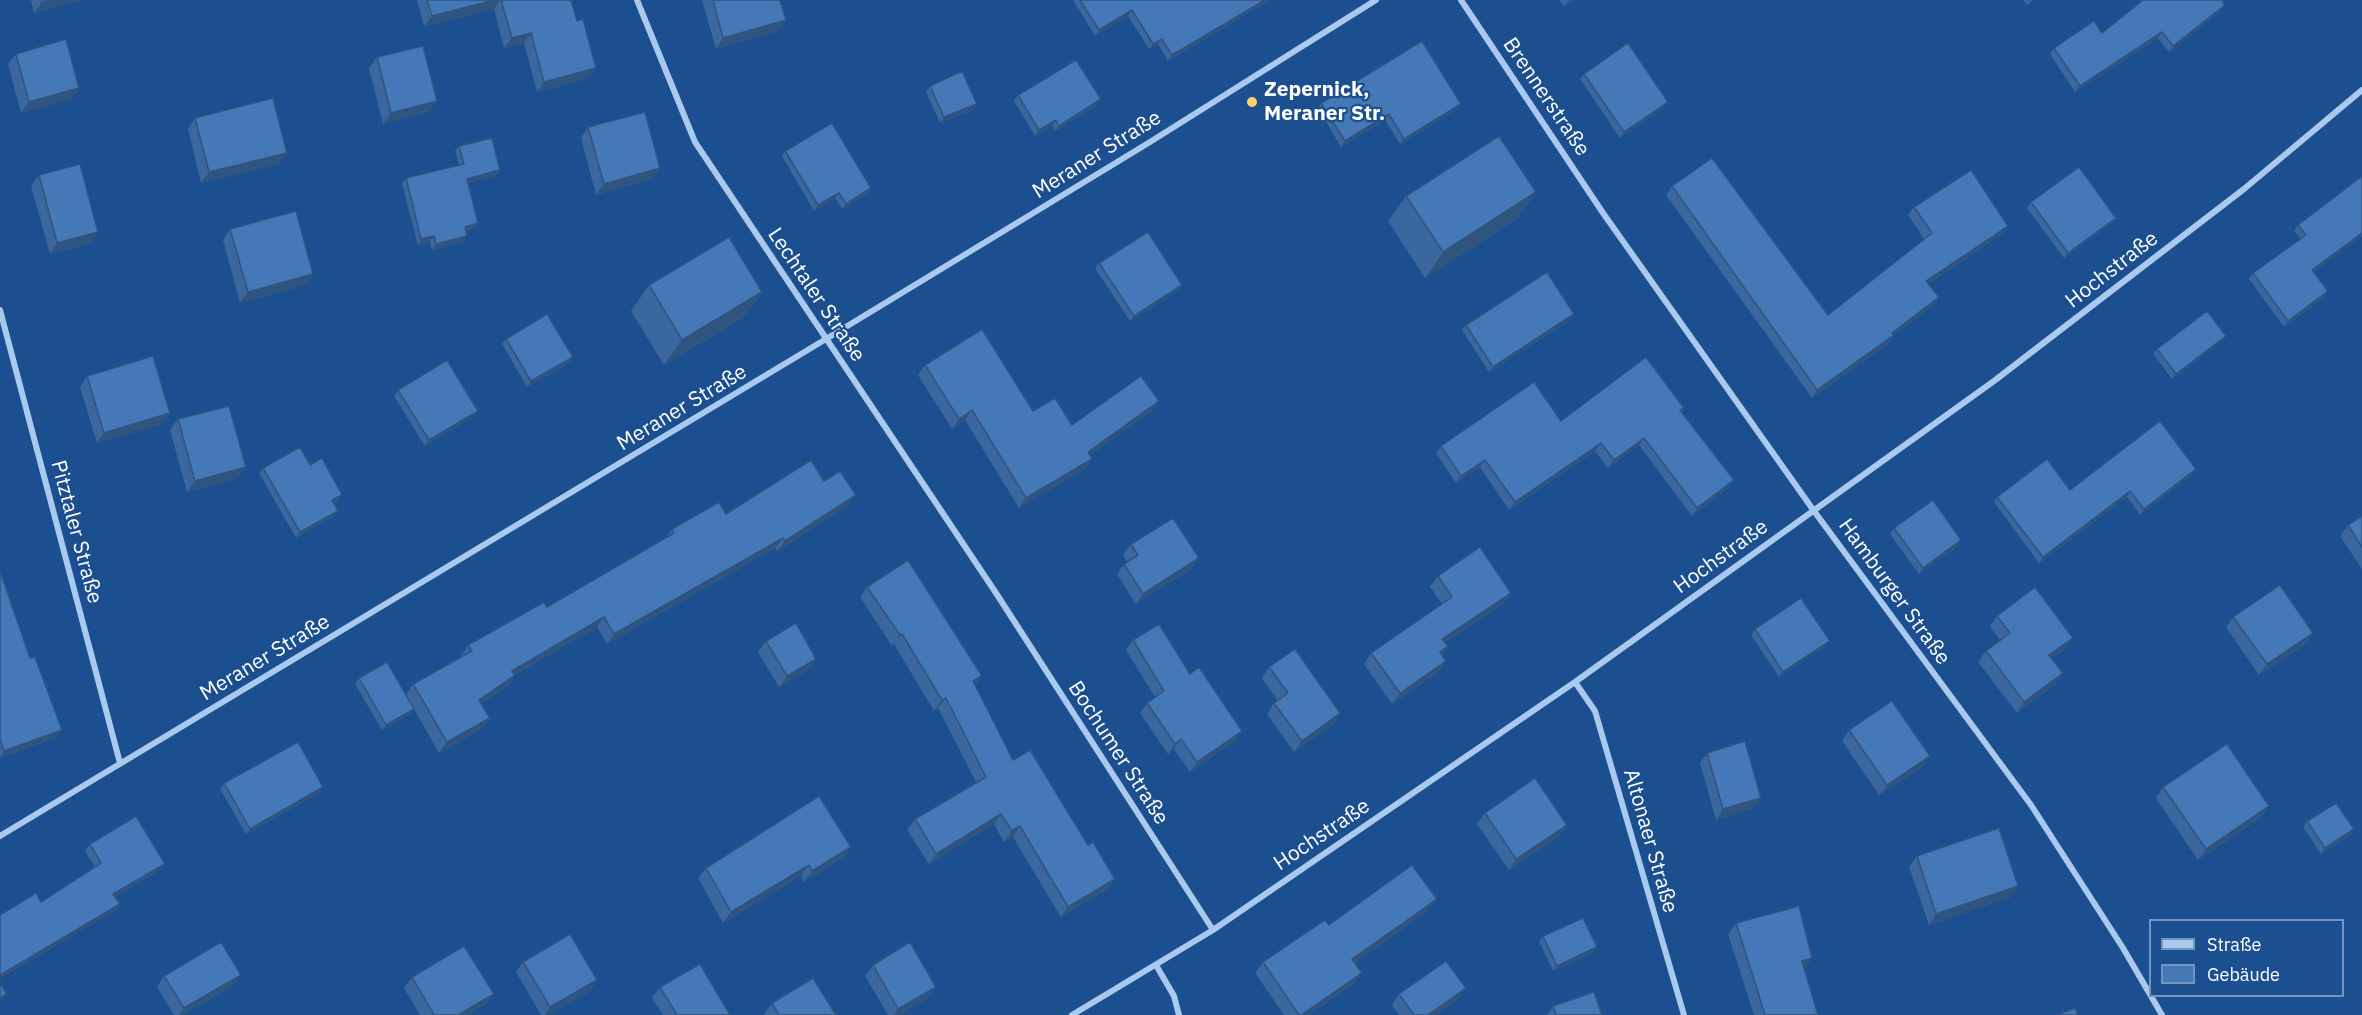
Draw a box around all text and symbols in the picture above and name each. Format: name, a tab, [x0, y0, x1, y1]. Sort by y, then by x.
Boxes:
street label: Brennerstraße	[1497, 33, 1595, 161]
place label: Zepernick, Meraner Str.	[1264, 77, 1385, 127]
marker: Zepernick, Meraner Str.	[1245, 95, 1259, 109]
street label: Meraner Straße	[1028, 105, 1166, 205]
street label: Lechtaler Straße	[762, 223, 870, 367]
street label: Hochstraße	[2061, 226, 2163, 314]
street label: Meraner Straße	[613, 359, 751, 457]
street label: Pitztaler Straße	[45, 458, 107, 606]
street label: Hochstraße	[1669, 514, 1773, 600]
street label: Hamburger Straße	[1833, 514, 1955, 670]
street label: Meraner Straße	[196, 609, 334, 707]
street label: Bochumer Straße	[1062, 677, 1174, 829]
street label: Altonaer Straße	[1617, 766, 1683, 916]
street label: Hochstraße	[1269, 794, 1375, 876]
legend	[2149, 919, 2344, 997]
text: Straße	[2207, 933, 2261, 956]
text: Gebäude	[2207, 963, 2280, 986]

